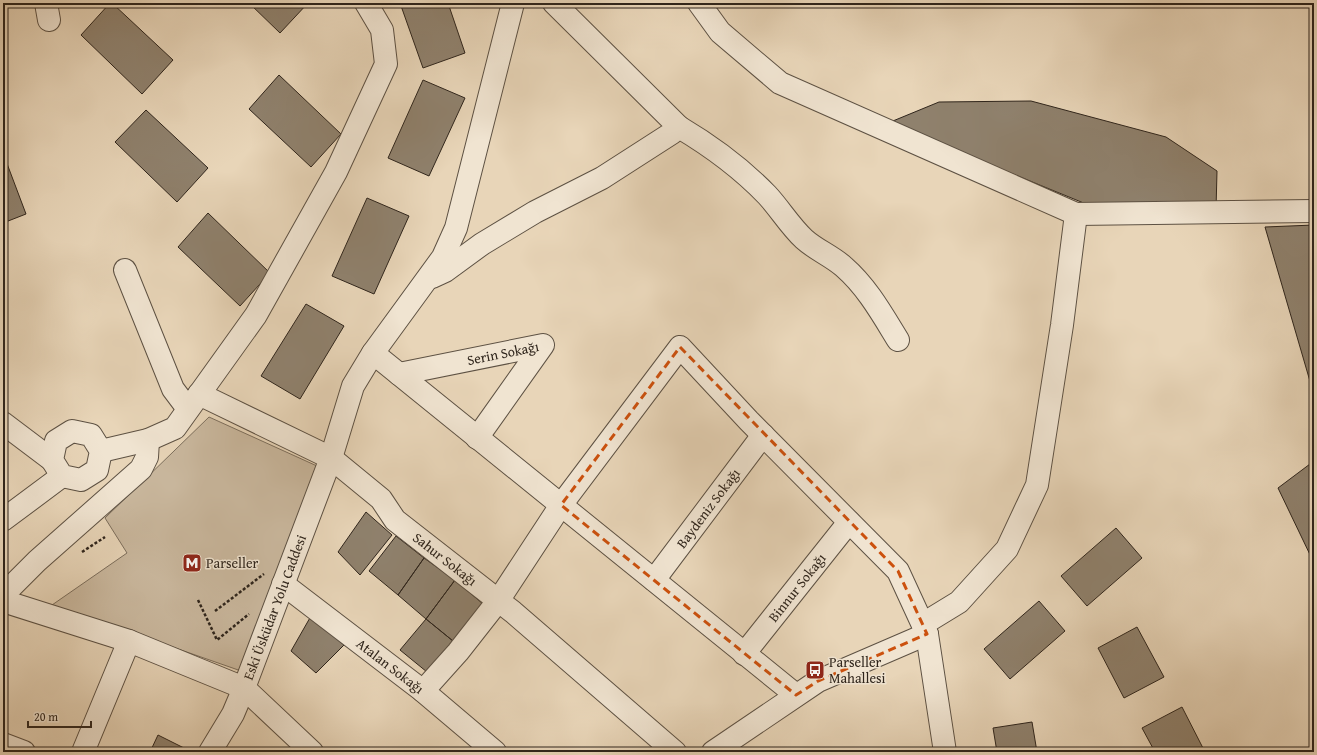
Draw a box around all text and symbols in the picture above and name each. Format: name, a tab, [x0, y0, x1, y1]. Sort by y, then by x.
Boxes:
street label: Serin Sokağı	[465, 336, 541, 370]
street label: Baydeniz Sokağı	[671, 464, 745, 552]
street label: Sahur Sokağı	[409, 528, 481, 590]
street label: Eski Üsküdar Yolu Caddesi	[238, 532, 311, 683]
street label: Binnur Sokağı	[763, 549, 831, 626]
metro station icon: Parseller	[181, 552, 203, 574]
place label: Parseller	[206, 553, 258, 573]
street label: Atalan Sokağı	[352, 634, 428, 698]
place label: Parseller Mahallesi	[829, 652, 886, 688]
bus stop icon: Parseller Mahallesi	[804, 659, 826, 681]
scale bar	[28, 703, 91, 729]
text: 20 m	[34, 708, 58, 725]

